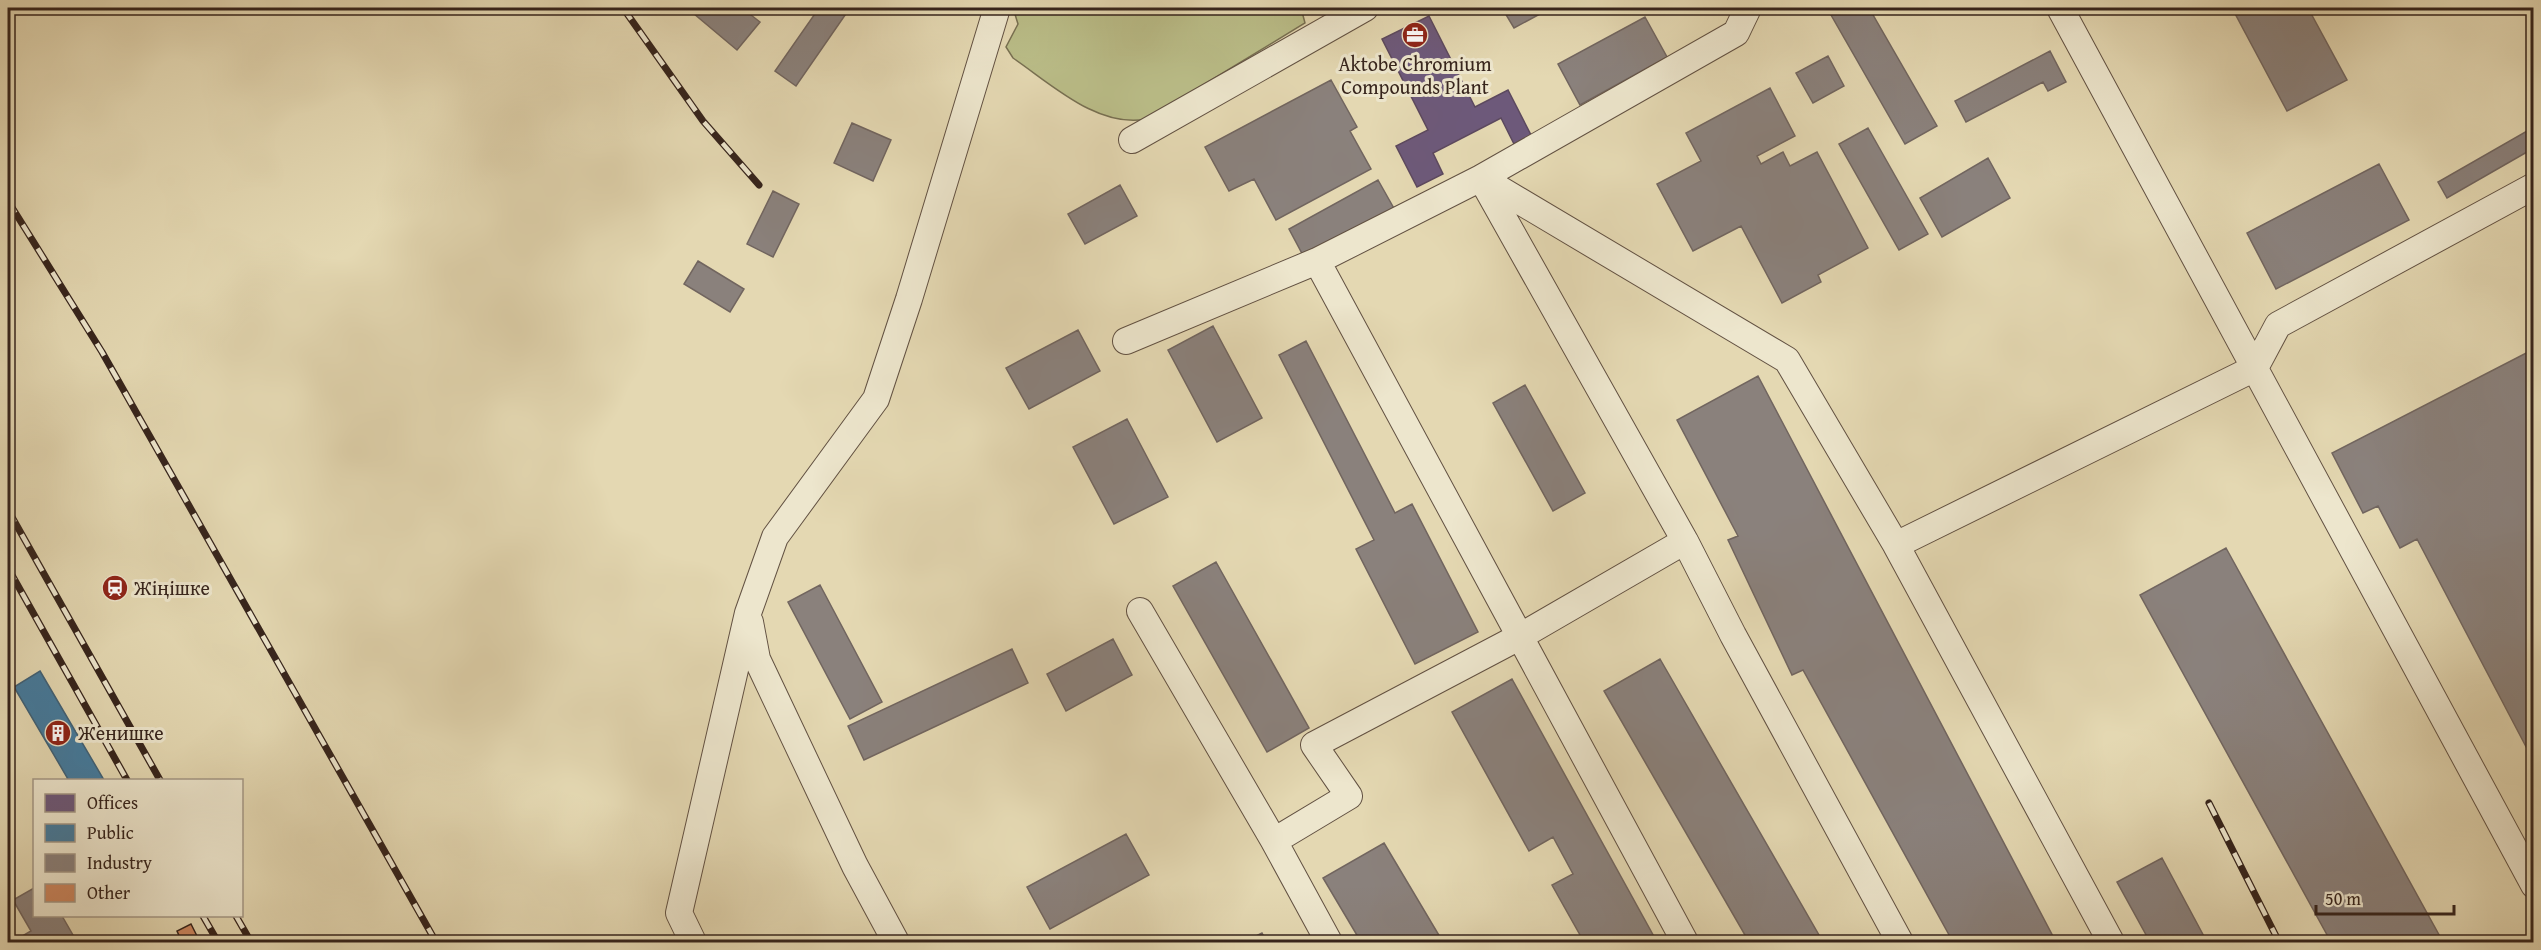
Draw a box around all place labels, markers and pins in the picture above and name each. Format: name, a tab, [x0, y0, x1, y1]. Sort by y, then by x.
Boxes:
office icon: Aktobe Chromium Compounds Plant	[1400, 20, 1430, 50]
place label: Aktobe Chromium Compounds Plant	[1338, 49, 1492, 101]
station icon: Жіңішке	[100, 573, 130, 603]
place label: Жіңішке	[133, 573, 210, 602]
building icon: Женишке	[43, 718, 73, 748]
place label: Женишке	[77, 718, 164, 747]

